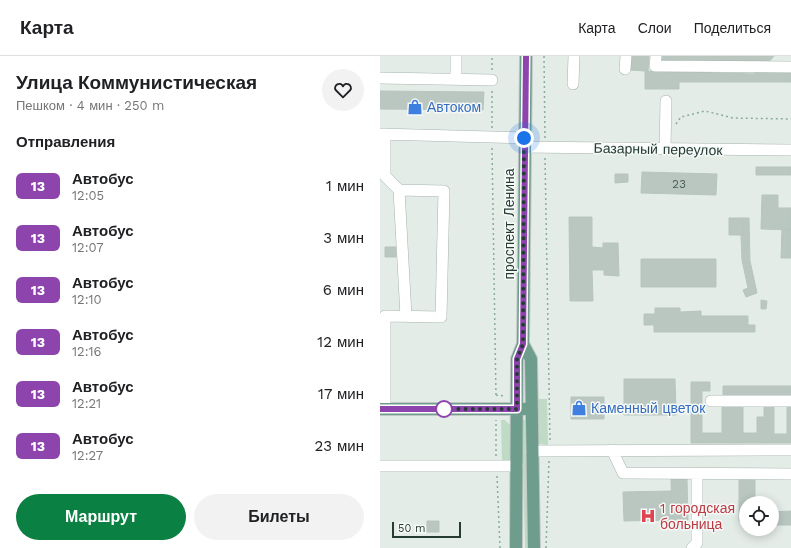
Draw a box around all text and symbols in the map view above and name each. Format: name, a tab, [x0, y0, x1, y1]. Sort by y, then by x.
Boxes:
text: Карта	[20, 16, 74, 39]
text: Карта	[578, 20, 616, 36]
text: Слои	[638, 20, 672, 36]
text: Поделиться	[694, 20, 771, 36]
button: heart	[322, 69, 364, 111]
text: Улица Коммунистическая	[16, 71, 257, 94]
text: Пешком · 4 мин · 250 m	[16, 98, 164, 113]
shop icon: Автоком	[406, 98, 424, 116]
place label: Автоком	[427, 99, 481, 115]
your location	[514, 128, 534, 148]
text: Отправления	[16, 133, 115, 151]
street label: Базарный переулок	[593, 140, 723, 158]
street label: проспект Ленина	[501, 168, 517, 280]
text: Автобус	[72, 170, 134, 188]
text: 1 мин	[326, 177, 364, 195]
house number: 23	[672, 177, 686, 191]
text: 13	[31, 178, 45, 194]
text: 12:05	[72, 188, 104, 203]
text: Автобус	[72, 222, 134, 240]
text: 3 мин	[323, 229, 364, 247]
text: 13	[31, 230, 45, 246]
text: 12:07	[72, 240, 104, 255]
text: Автобус	[72, 274, 134, 292]
text: 6 мин	[323, 281, 364, 299]
text: 13	[31, 282, 45, 298]
text: 12:10	[72, 292, 102, 307]
text: Автобус	[72, 326, 134, 344]
text: 12 мин	[317, 333, 364, 351]
text: 13	[31, 334, 45, 350]
text: 12:16	[72, 344, 101, 359]
text: Автобус	[72, 378, 134, 396]
text: 17 мин	[318, 385, 364, 403]
text: 13	[31, 386, 45, 402]
text: 12:21	[72, 396, 101, 411]
shop icon: Каменный цветок	[570, 399, 588, 417]
unlabelled marker	[435, 400, 453, 418]
place label: Каменный цветок	[591, 400, 706, 416]
text: Автобус	[72, 430, 134, 448]
text: 23 мин	[314, 437, 364, 455]
text: 13	[31, 438, 45, 454]
text: 12:27	[72, 448, 103, 463]
button: Маршрут	[16, 494, 186, 540]
button: Билеты	[194, 494, 364, 540]
map controls	[739, 496, 779, 536]
button: locate	[739, 496, 779, 536]
place label: 1 городская больница	[660, 500, 735, 532]
hospital icon: 1 городская больница	[639, 507, 657, 525]
scale bar	[392, 520, 461, 539]
text: 50 m	[398, 522, 425, 535]

